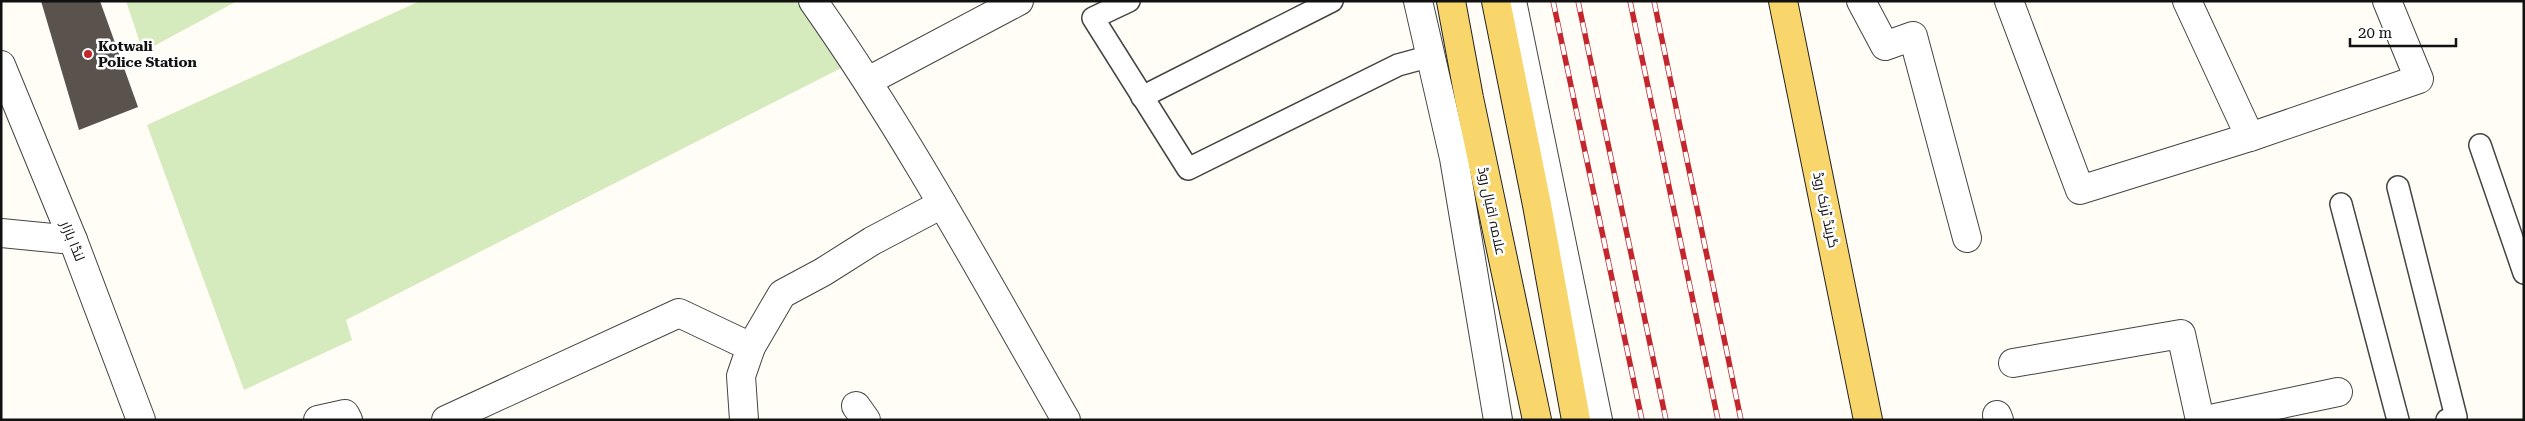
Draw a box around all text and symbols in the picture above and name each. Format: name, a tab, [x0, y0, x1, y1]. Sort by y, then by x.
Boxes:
scale bar	[2350, 15, 2456, 47]
text: 20 m	[2358, 24, 2393, 42]
place label: Kotwali Police Station	[98, 38, 197, 70]
marker: Kotwali Police Station	[82, 48, 94, 60]
street label: علامہ اقبال روڈ	[1474, 165, 1509, 257]
street label: گرینڈ ٹرنک روڈ	[1810, 171, 1842, 249]
street label: لنڈا بازار	[57, 218, 88, 263]

